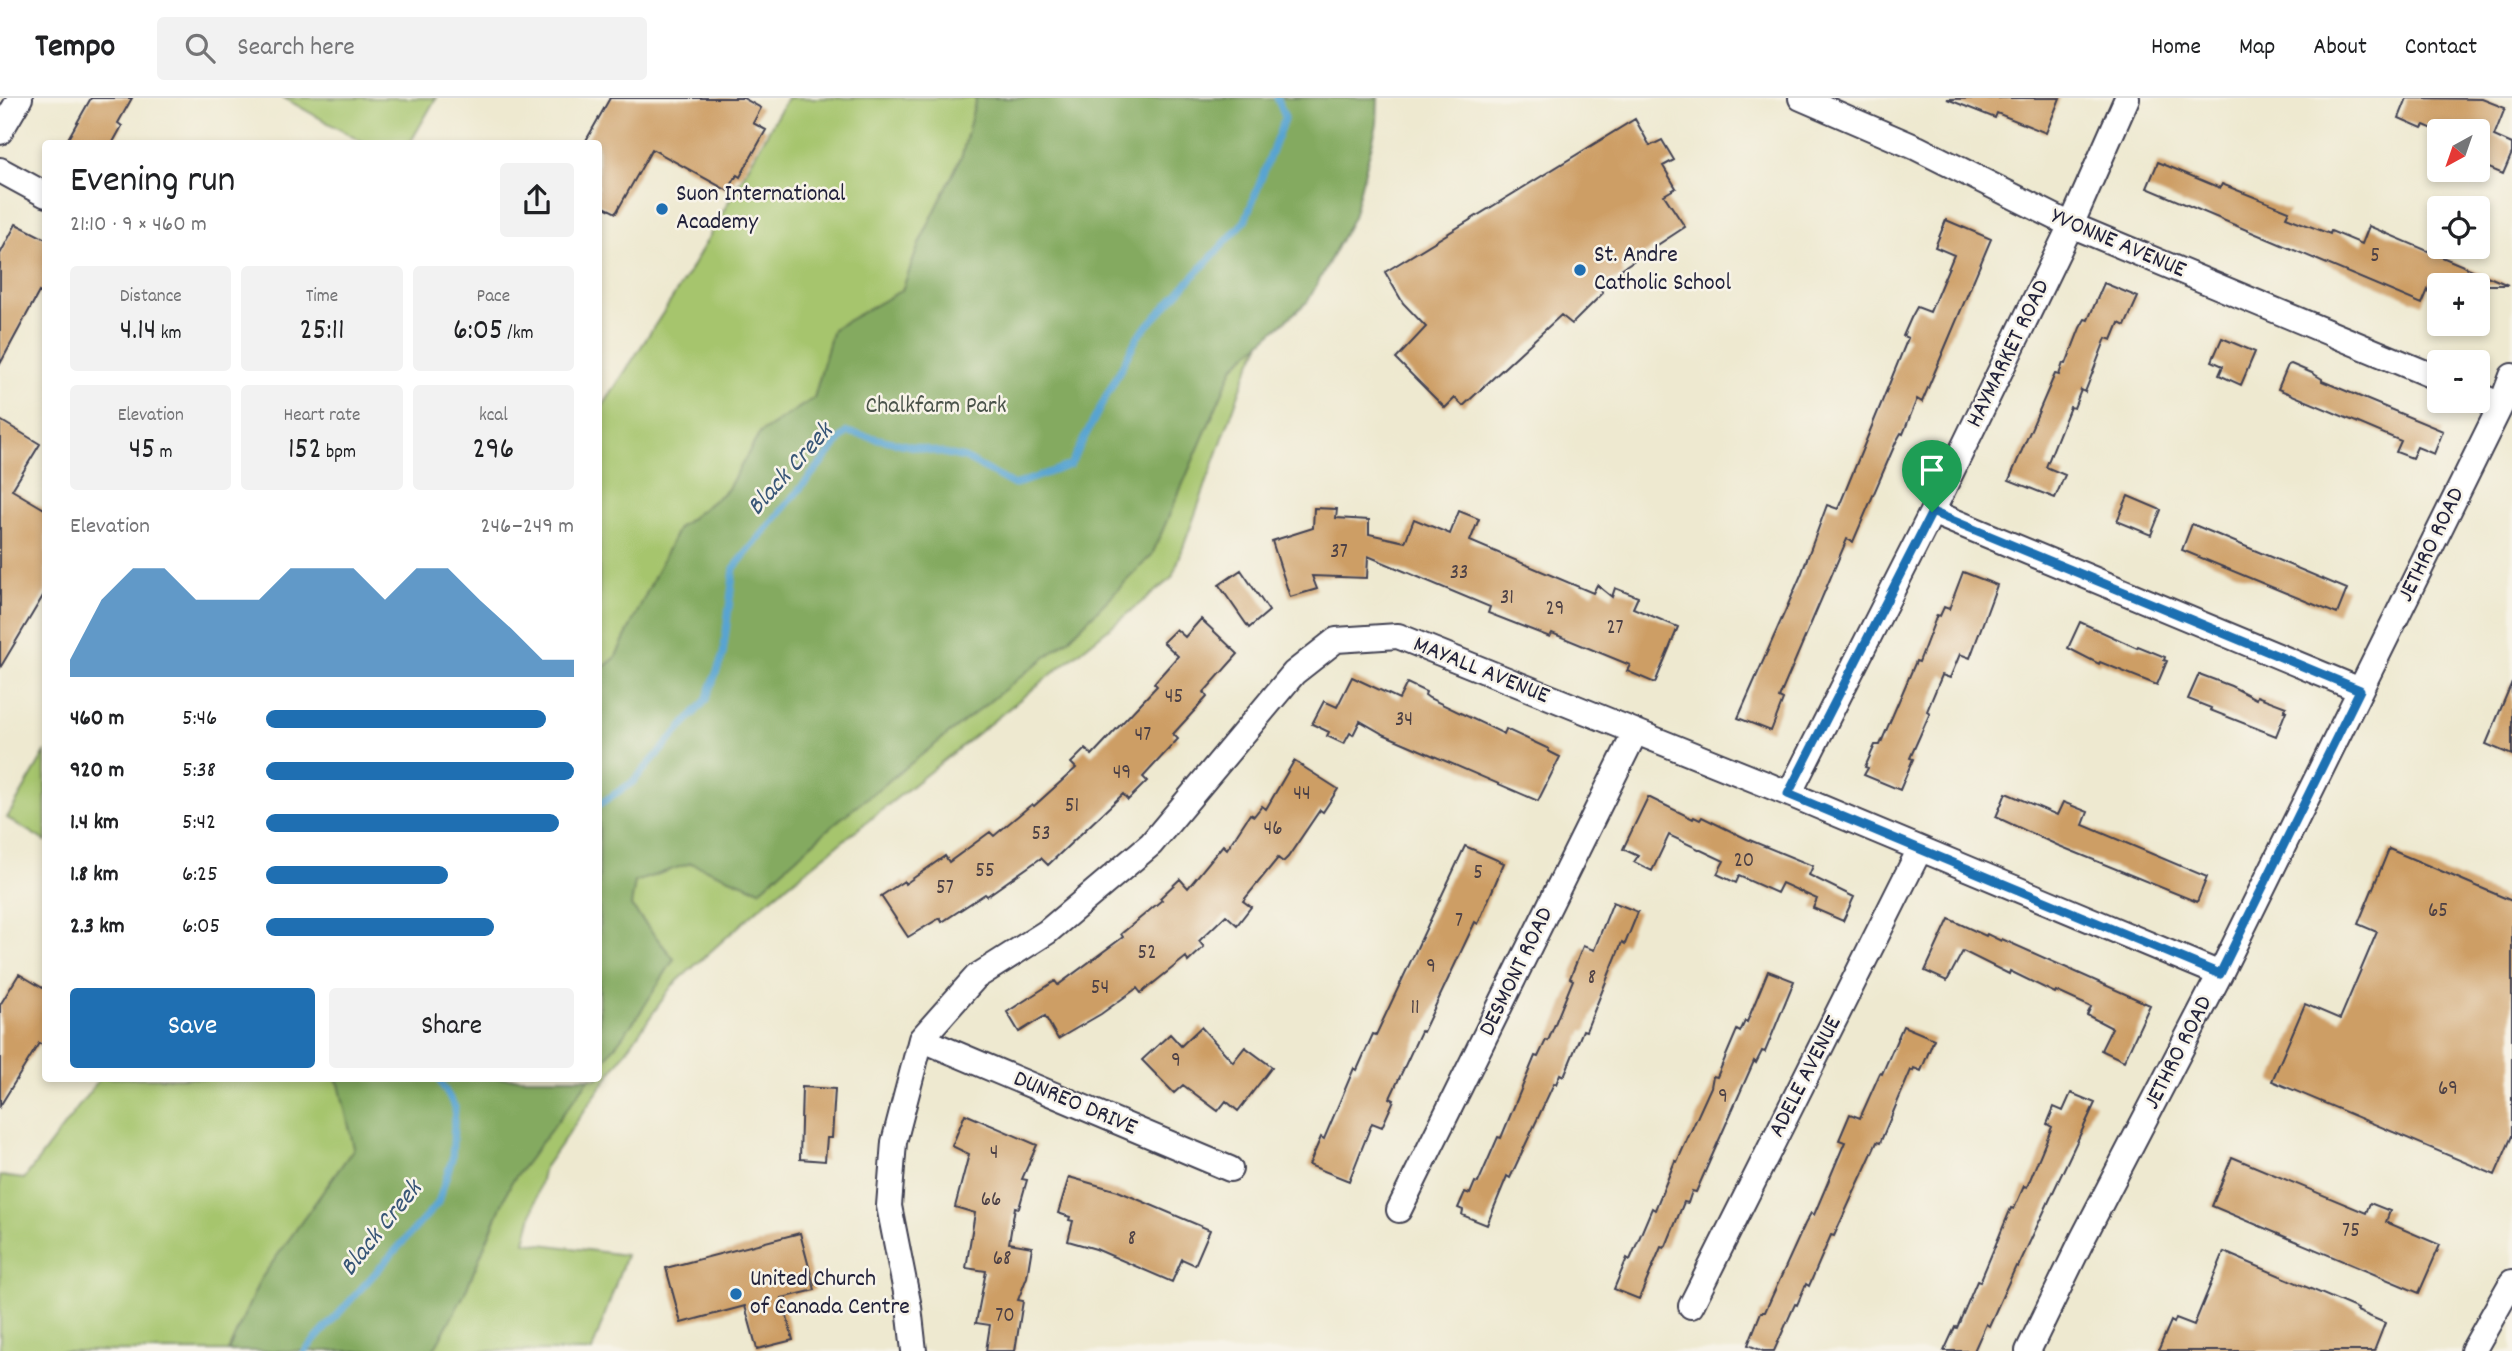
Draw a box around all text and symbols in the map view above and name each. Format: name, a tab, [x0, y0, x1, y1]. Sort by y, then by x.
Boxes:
search box	[157, 17, 647, 80]
text: Tempo	[35, 25, 115, 72]
icon: search	[181, 29, 219, 67]
text: Search here	[237, 30, 355, 67]
text: Home	[2151, 31, 2201, 65]
text: Map	[2239, 31, 2275, 65]
text: About	[2313, 31, 2367, 65]
text: Contact	[2405, 31, 2477, 65]
north arrow	[2427, 119, 2490, 182]
map controls	[2427, 119, 2490, 413]
text: Evening run	[70, 155, 235, 210]
button: share	[500, 163, 574, 237]
place label: Suon International Academy	[676, 178, 846, 240]
button: locate	[2427, 196, 2490, 259]
street label: YVONNE AVENUE	[2045, 200, 2191, 288]
marker: Suon International Academy	[654, 201, 670, 217]
text: 21:10 · 9 × 460 m	[70, 209, 207, 242]
place label: St. Andre Catholic School	[1594, 239, 1731, 301]
house number: 5	[2370, 242, 2380, 272]
marker: St. Andre Catholic School	[1572, 262, 1588, 278]
button: +	[2427, 273, 2490, 336]
street label: HAYMARKET ROAD	[1958, 274, 2060, 434]
text: Distance	[120, 284, 182, 311]
text: Time	[306, 284, 338, 311]
text: Pace	[477, 284, 510, 311]
text: 4.14	[120, 311, 156, 354]
text: 25:11	[299, 311, 345, 354]
text: 6:05	[453, 311, 503, 354]
text: km	[156, 321, 181, 348]
text: /km	[503, 321, 534, 348]
button: −	[2427, 350, 2490, 413]
park label: Chalkfarm Park	[865, 390, 1007, 424]
text: Elevation	[118, 403, 184, 430]
text: Heart rate	[284, 403, 360, 430]
text: kcal	[479, 403, 508, 430]
water label: Black Creek	[739, 414, 844, 525]
text: 45	[129, 430, 155, 473]
text: 152	[288, 430, 322, 473]
text: 296	[473, 430, 514, 473]
text: m	[155, 440, 173, 467]
text: bpm	[322, 440, 356, 467]
pin	[1902, 440, 1962, 512]
icon: arrive	[1913, 451, 1951, 489]
street label: JETHRO ROAD	[2390, 482, 2474, 608]
text: Elevation	[70, 511, 150, 544]
text: 246–249 m	[481, 511, 574, 544]
house number: 37	[1330, 538, 1348, 568]
house number: 33	[1450, 559, 1468, 589]
house number: 31	[1500, 584, 1514, 614]
house number: 29	[1546, 595, 1564, 625]
house number: 27	[1606, 614, 1624, 644]
street label: MAYALL AVENUE	[1408, 628, 1554, 714]
house number: 45	[1165, 683, 1183, 713]
text: 460 m	[70, 703, 124, 736]
text: 5:46	[182, 703, 217, 736]
house number: 34	[1395, 706, 1413, 736]
house number: 47	[1135, 721, 1151, 751]
text: 920 m	[70, 755, 124, 788]
text: 5:38	[182, 755, 216, 788]
house number: 49	[1113, 759, 1131, 789]
house number: 44	[1293, 780, 1311, 810]
house number: 51	[1065, 792, 1079, 822]
text: 1.4 km	[70, 807, 119, 840]
text: 5:42	[182, 807, 216, 840]
house number: 46	[1263, 815, 1283, 845]
house number: 53	[1031, 820, 1051, 850]
house number: 20	[1734, 847, 1754, 877]
house number: 55	[975, 857, 995, 887]
text: 1.8 km	[70, 859, 119, 892]
text: 6:25	[182, 859, 218, 892]
house number: 5	[1473, 859, 1483, 889]
house number: 57	[936, 874, 954, 904]
house number: 65	[2428, 897, 2448, 927]
street label: DESMONT ROAD	[1471, 902, 1563, 1042]
house number: 7	[1455, 907, 1463, 937]
text: 2.3 km	[70, 911, 125, 944]
text: 6:05	[182, 911, 220, 944]
house number: 52	[1138, 939, 1156, 969]
house number: 9	[1426, 953, 1436, 983]
house number: 8	[1588, 964, 1596, 994]
house number: 54	[1091, 974, 1109, 1004]
button: Save	[70, 988, 315, 1068]
button: Share	[329, 988, 574, 1068]
street label: JETHRO ROAD	[2136, 990, 2222, 1116]
house number: 11	[1410, 994, 1420, 1024]
street label: ADELE AVENUE	[1761, 1010, 1851, 1144]
house number: 9	[1171, 1047, 1181, 1077]
street label: DUNREO DRIVE	[1008, 1063, 1142, 1145]
house number: 69	[2438, 1075, 2458, 1105]
house number: 9	[1718, 1083, 1728, 1113]
house number: 4	[990, 1139, 998, 1169]
water label: Black Creek	[332, 1171, 434, 1285]
house number: 66	[981, 1186, 1001, 1216]
house number: 75	[2342, 1217, 2360, 1247]
house number: 8	[1128, 1225, 1136, 1255]
house number: 68	[993, 1245, 1011, 1275]
place label: United Church of Canada Centre	[750, 1263, 910, 1325]
marker: United Church of Canada Centre	[728, 1286, 744, 1302]
house number: 70	[995, 1302, 1015, 1332]

